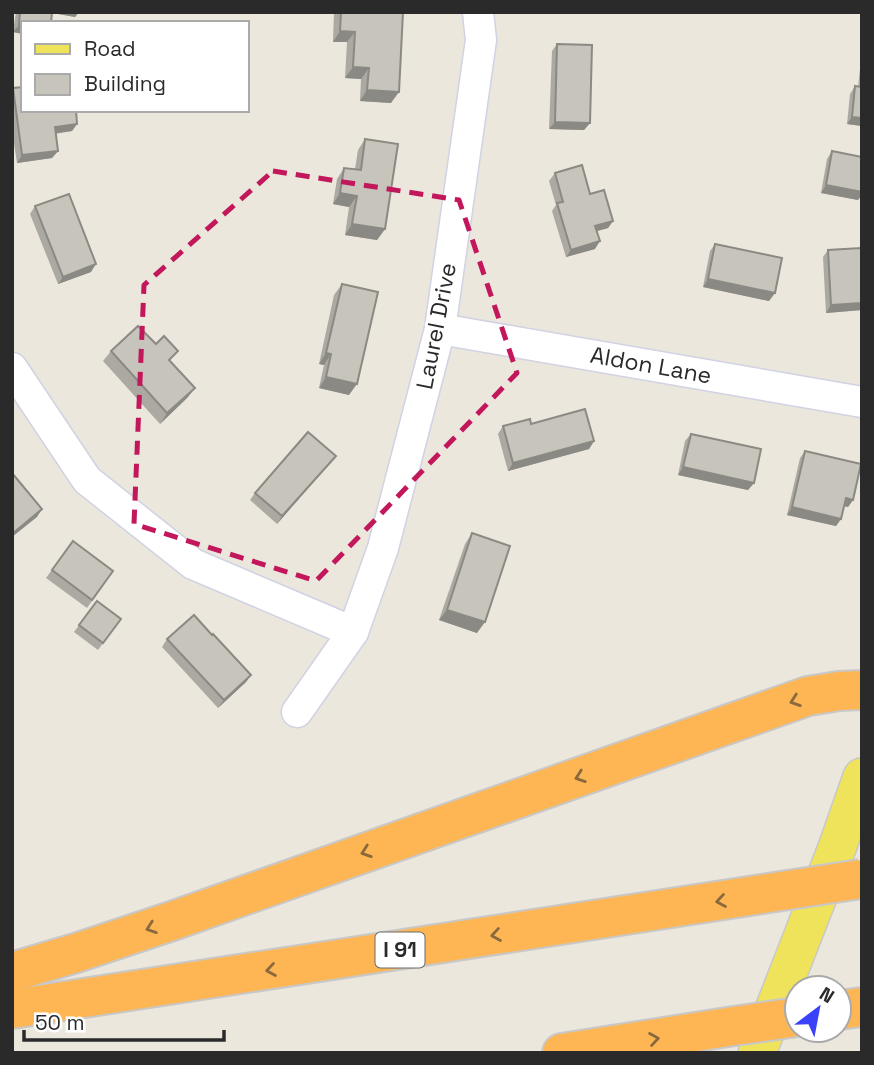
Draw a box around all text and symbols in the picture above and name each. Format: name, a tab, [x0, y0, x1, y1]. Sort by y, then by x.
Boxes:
legend	[21, 21, 248, 112]
text: Road	[84, 35, 136, 62]
text: Building	[84, 70, 166, 97]
street label: Laurel Drive	[409, 260, 463, 392]
street label: Aldon Lane	[588, 340, 714, 390]
one-way arrow	[789, 693, 801, 707]
one-way arrow	[575, 769, 587, 783]
one-way arrow	[360, 844, 372, 858]
one-way arrow	[715, 893, 727, 908]
one-way arrow	[145, 920, 158, 934]
one-way arrow	[490, 927, 502, 942]
road number: I 91	[376, 932, 424, 968]
one-way arrow	[265, 962, 277, 977]
north arrow	[783, 974, 853, 1044]
text: N	[815, 981, 839, 1009]
scale bar	[24, 998, 224, 1042]
text: 50 m	[35, 1009, 85, 1036]
one-way arrow	[648, 1032, 660, 1047]

